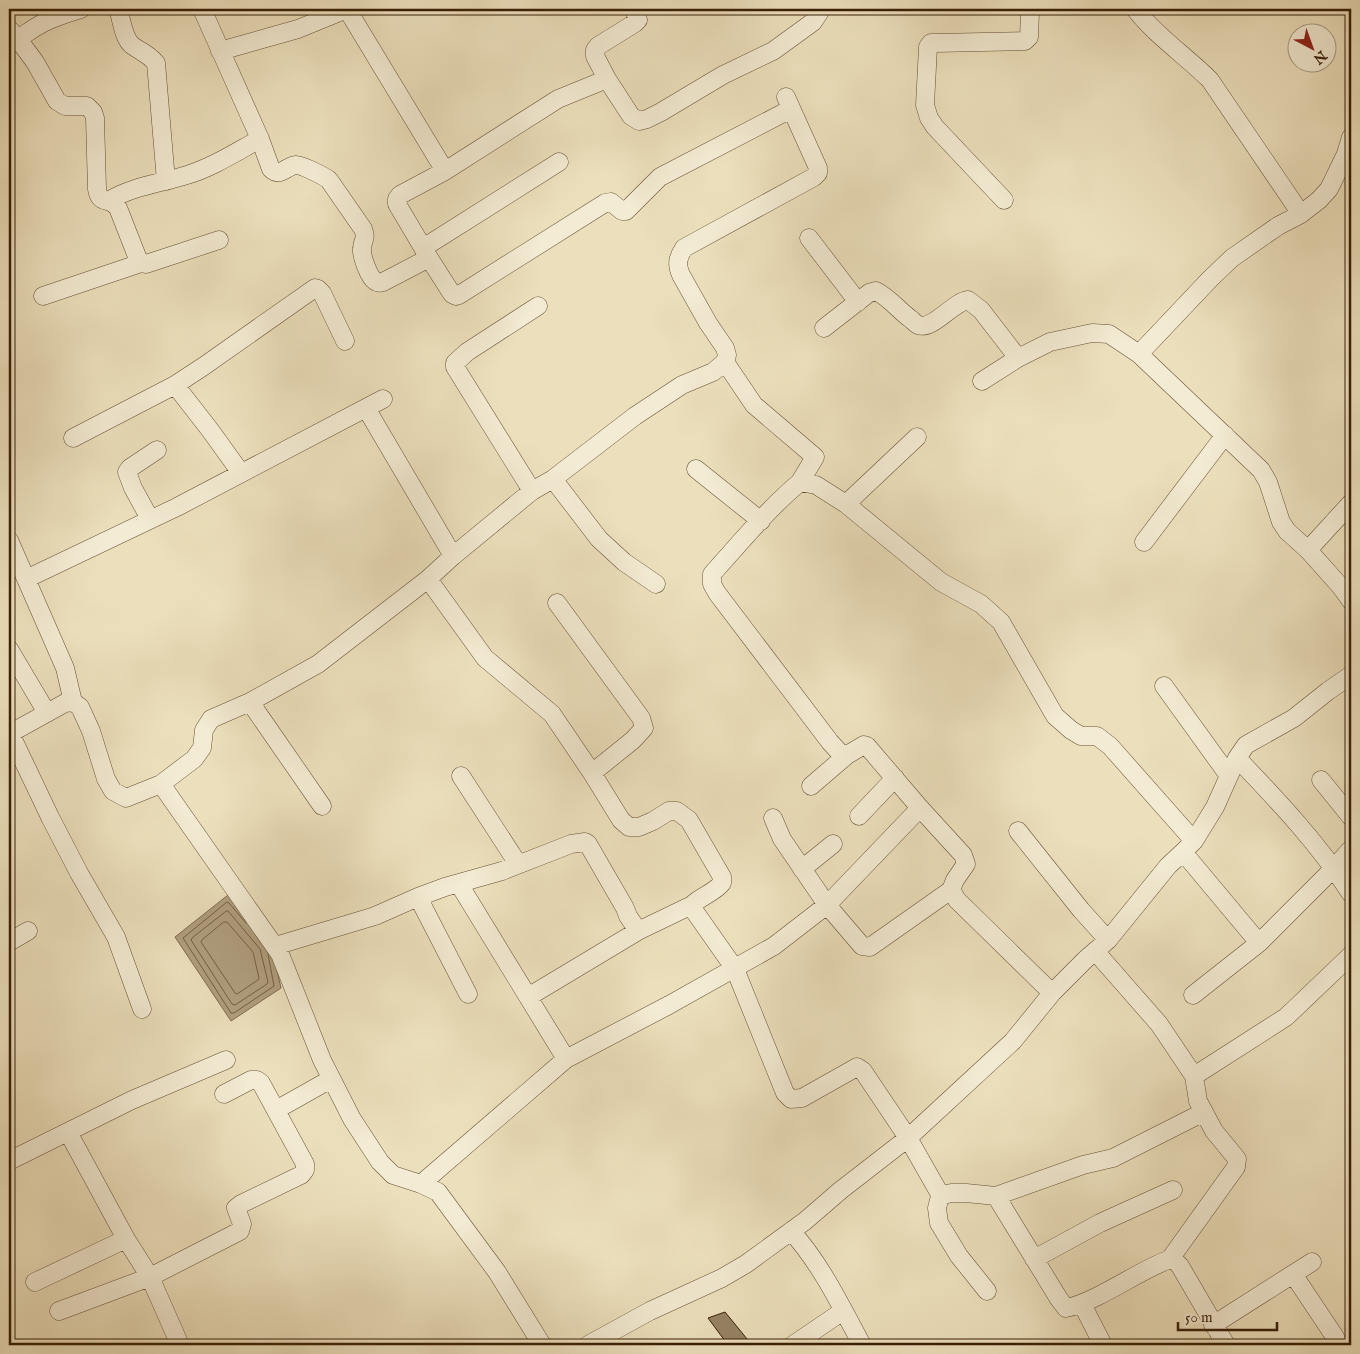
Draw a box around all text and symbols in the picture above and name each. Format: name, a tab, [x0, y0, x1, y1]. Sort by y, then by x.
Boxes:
north arrow	[1288, 22, 1338, 72]
text: N	[1309, 46, 1331, 68]
scale bar	[1178, 1299, 1276, 1331]
text: 50 m	[1185, 1308, 1213, 1327]

